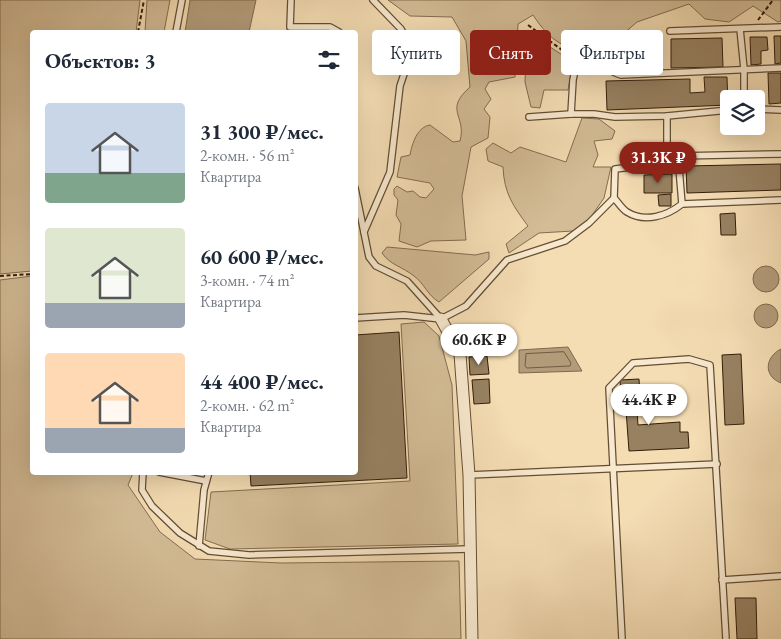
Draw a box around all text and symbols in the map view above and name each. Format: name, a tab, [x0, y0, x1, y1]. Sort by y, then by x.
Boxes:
chip: Купить	[372, 30, 460, 75]
chip: Снять	[470, 30, 551, 75]
chip: Фильтры	[561, 30, 663, 75]
icon: filters	[315, 46, 343, 74]
text: Объектов: 3	[45, 47, 156, 74]
map controls	[720, 90, 765, 135]
button: layers	[720, 90, 765, 135]
text: 31 300 ₽/мес.	[200, 118, 324, 145]
icon: home	[85, 123, 145, 183]
pin: 31.3K ₽	[612, 142, 704, 184]
text: 2-комн. · 56 m²	[200, 145, 295, 166]
text: 31.3K ₽	[630, 147, 686, 168]
text: Квартира	[200, 166, 261, 187]
text: 60 600 ₽/мес.	[200, 243, 324, 270]
icon: home	[85, 248, 145, 308]
text: 3-комн. · 74 m²	[200, 270, 295, 291]
text: Квартира	[200, 291, 261, 312]
pin: 60.6K ₽	[433, 324, 525, 366]
text: 60.6K ₽	[451, 329, 507, 350]
text: 44 400 ₽/мес.	[200, 368, 324, 395]
icon: home	[85, 373, 145, 433]
pin: 44.4K ₽	[603, 384, 695, 426]
text: 44.4K ₽	[621, 389, 677, 410]
text: 2-комн. · 62 m²	[200, 395, 295, 416]
text: Квартира	[200, 416, 261, 437]

